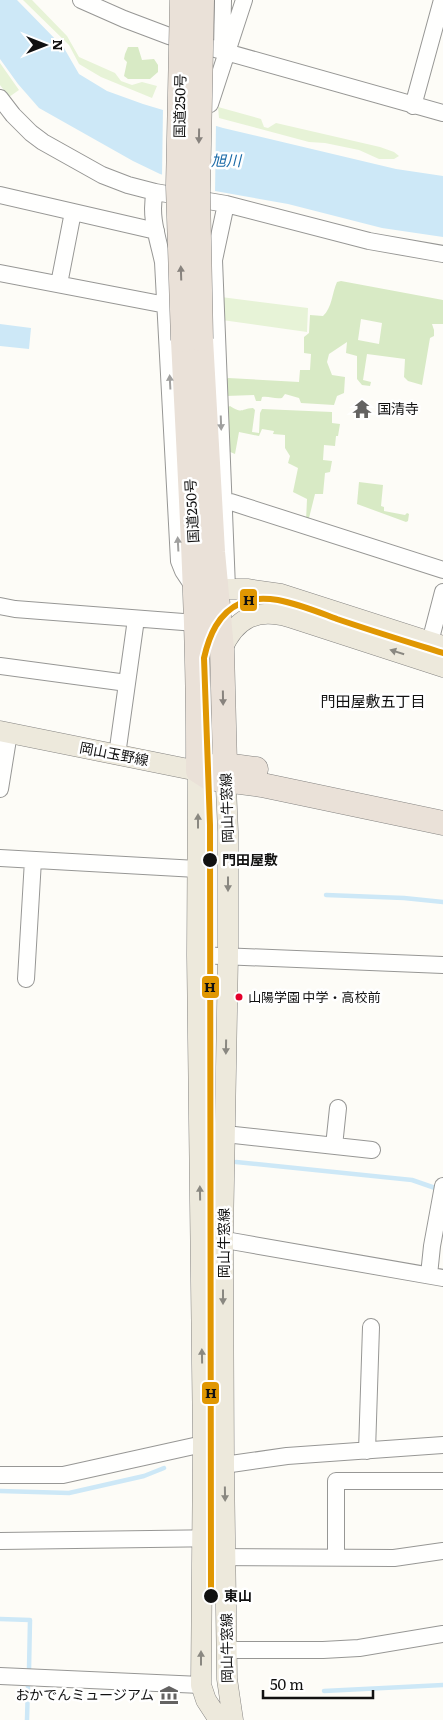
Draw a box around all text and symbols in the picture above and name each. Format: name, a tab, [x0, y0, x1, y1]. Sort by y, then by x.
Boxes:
north arrow	[20, 20, 70, 70]
text: N	[49, 39, 69, 51]
street label: 国道250号	[168, 74, 190, 138]
one-way arrow	[195, 128, 203, 144]
water label: 旭川	[211, 148, 243, 171]
one-way arrow	[177, 265, 185, 281]
one-way arrow	[165, 373, 173, 389]
temple icon: 国清寺	[351, 398, 373, 420]
place label: 国清寺	[377, 398, 419, 418]
one-way arrow	[217, 415, 225, 431]
street label: 国道250号	[179, 478, 203, 544]
one-way arrow	[174, 536, 182, 552]
line badge: H	[239, 588, 258, 612]
text: H	[243, 589, 255, 609]
one-way arrow	[389, 648, 404, 655]
district label: 門田屋敷五丁目	[320, 689, 426, 712]
one-way arrow	[219, 690, 227, 706]
street label: 岡山玉野線	[78, 737, 150, 770]
street label: 岡山牛窓線	[215, 773, 237, 843]
one-way arrow	[194, 813, 202, 829]
place label: 門田屋敷	[222, 849, 278, 869]
marker: 門田屋敷	[201, 851, 219, 869]
one-way arrow	[224, 876, 232, 892]
line badge: H	[201, 975, 220, 999]
text: H	[204, 976, 216, 996]
place label: 山陽学園 中学・高校前	[248, 987, 381, 1006]
marker: 山陽学園 中学・高校前	[234, 992, 244, 1002]
one-way arrow	[222, 1039, 230, 1055]
one-way arrow	[196, 1185, 204, 1201]
street label: 岡山牛窓線	[213, 1208, 233, 1278]
one-way arrow	[219, 1289, 227, 1305]
one-way arrow	[197, 1348, 205, 1364]
line badge: H	[201, 1381, 220, 1405]
text: H	[205, 1382, 217, 1402]
one-way arrow	[221, 1486, 229, 1502]
place label: 東山	[224, 1585, 252, 1605]
marker: 東山	[202, 1587, 220, 1605]
street label: 岡山牛窓線	[215, 1613, 237, 1683]
one-way arrow	[197, 1650, 205, 1666]
scale bar	[263, 1668, 373, 1700]
text: 50 m	[270, 1672, 304, 1695]
place label: おかでんミュージアム	[15, 1684, 154, 1704]
museum icon: おかでんミュージアム	[158, 1684, 180, 1706]

